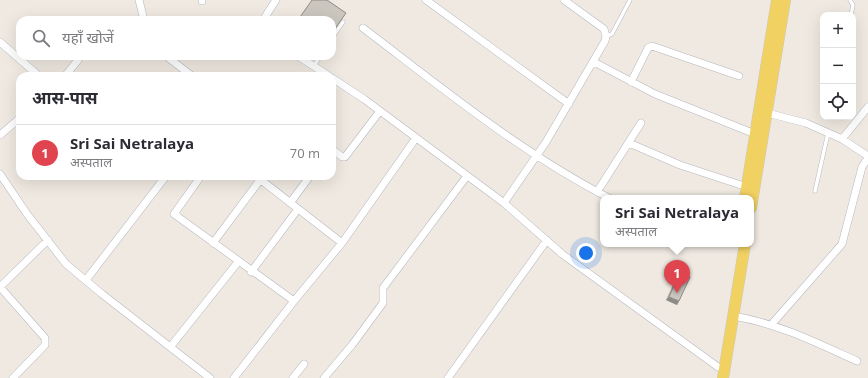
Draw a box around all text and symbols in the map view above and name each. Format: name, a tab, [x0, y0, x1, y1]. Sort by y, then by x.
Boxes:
map controls	[820, 12, 856, 120]
button: +	[820, 12, 856, 48]
search box	[16, 16, 336, 60]
icon: search	[30, 27, 52, 49]
text: यहाँ खोजें	[62, 27, 114, 47]
button: −	[820, 48, 856, 84]
button: locate	[820, 84, 856, 120]
text: आस-पास	[32, 86, 98, 109]
text: Sri Sai Netralaya	[70, 133, 194, 153]
text: 1	[41, 144, 49, 162]
text: 70 m	[290, 144, 320, 162]
text: अस्पताल	[70, 153, 112, 171]
popup	[600, 195, 754, 247]
text: Sri Sai Netralaya	[615, 202, 739, 222]
text: अस्पताल	[615, 222, 657, 240]
your location	[576, 243, 596, 263]
pin: 1	[664, 260, 690, 293]

